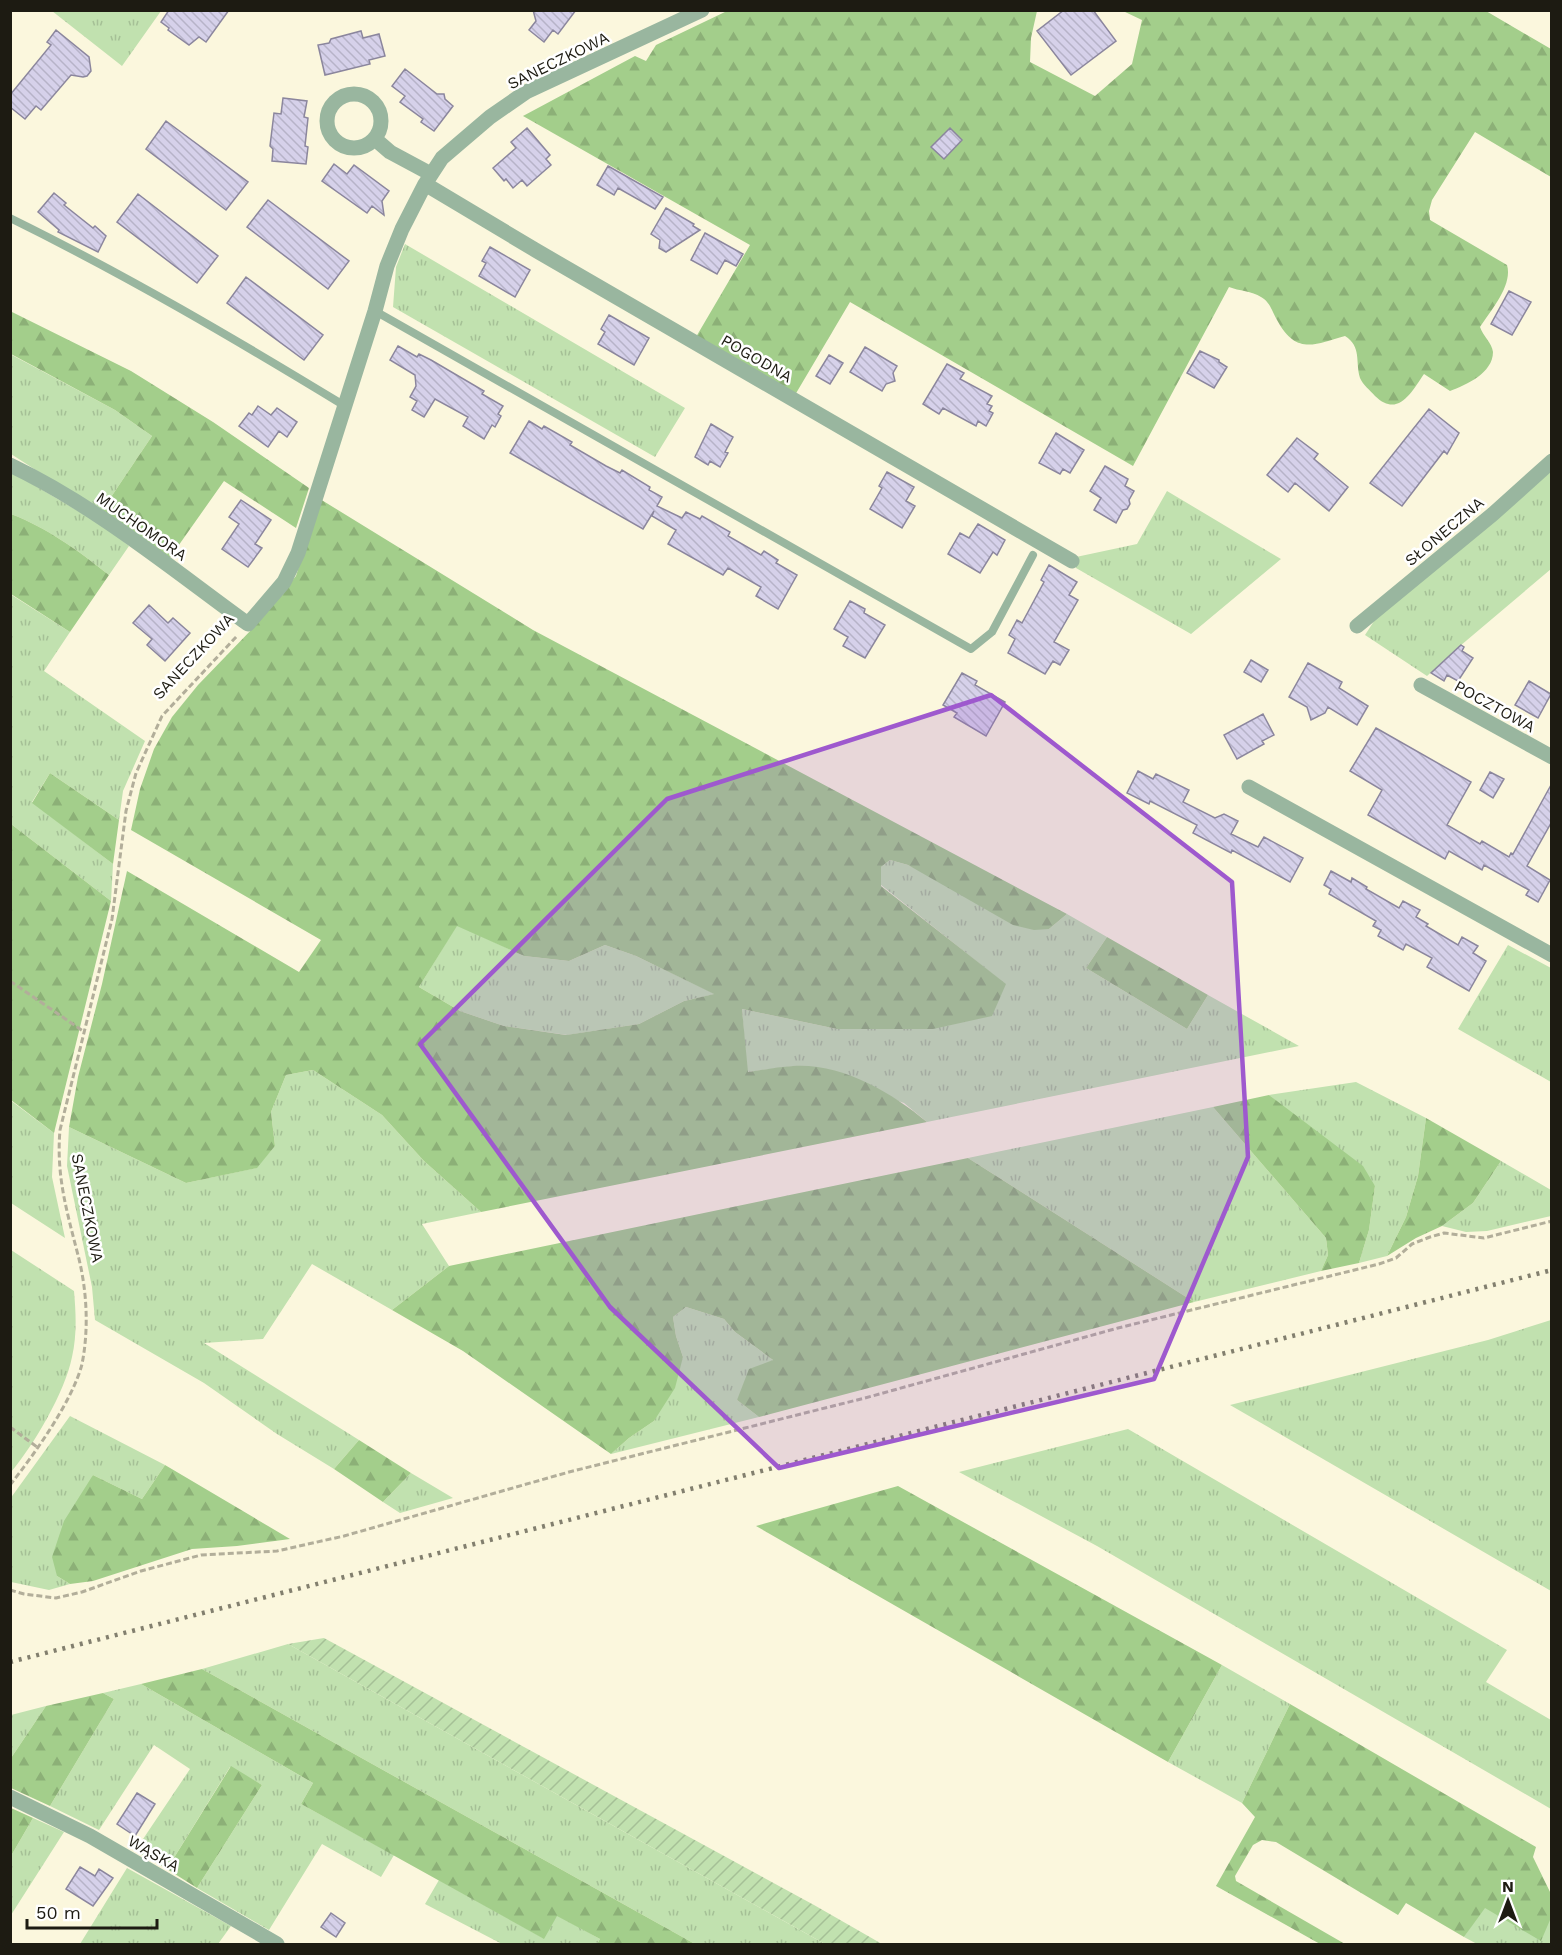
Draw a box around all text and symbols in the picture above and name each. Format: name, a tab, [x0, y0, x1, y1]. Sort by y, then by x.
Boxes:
street label: SANECZKOWA	[504, 27, 612, 93]
street label: POGODNA	[718, 330, 796, 387]
street label: MUCHOMORA	[93, 488, 191, 565]
street label: SŁONECZNA	[1401, 493, 1488, 570]
street label: SANECZKOWA	[149, 609, 238, 703]
street label: POCZTOWA	[1451, 676, 1539, 737]
street label: SANECZKOWA	[68, 1152, 107, 1265]
street label: WĄSKA	[125, 1831, 183, 1876]
north arrow	[1478, 1871, 1538, 1931]
text: N	[1502, 1877, 1514, 1896]
scale bar	[27, 1892, 158, 1930]
text: 50 m	[36, 1902, 81, 1923]

